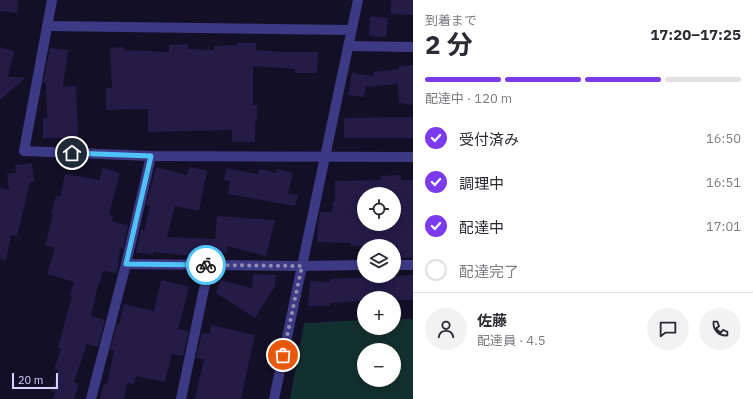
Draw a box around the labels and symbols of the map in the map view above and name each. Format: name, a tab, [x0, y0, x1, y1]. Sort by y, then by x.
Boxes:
pin	[55, 136, 89, 170]
courier	[186, 245, 226, 285]
pin	[266, 338, 300, 372]
scale bar	[12, 371, 58, 390]

